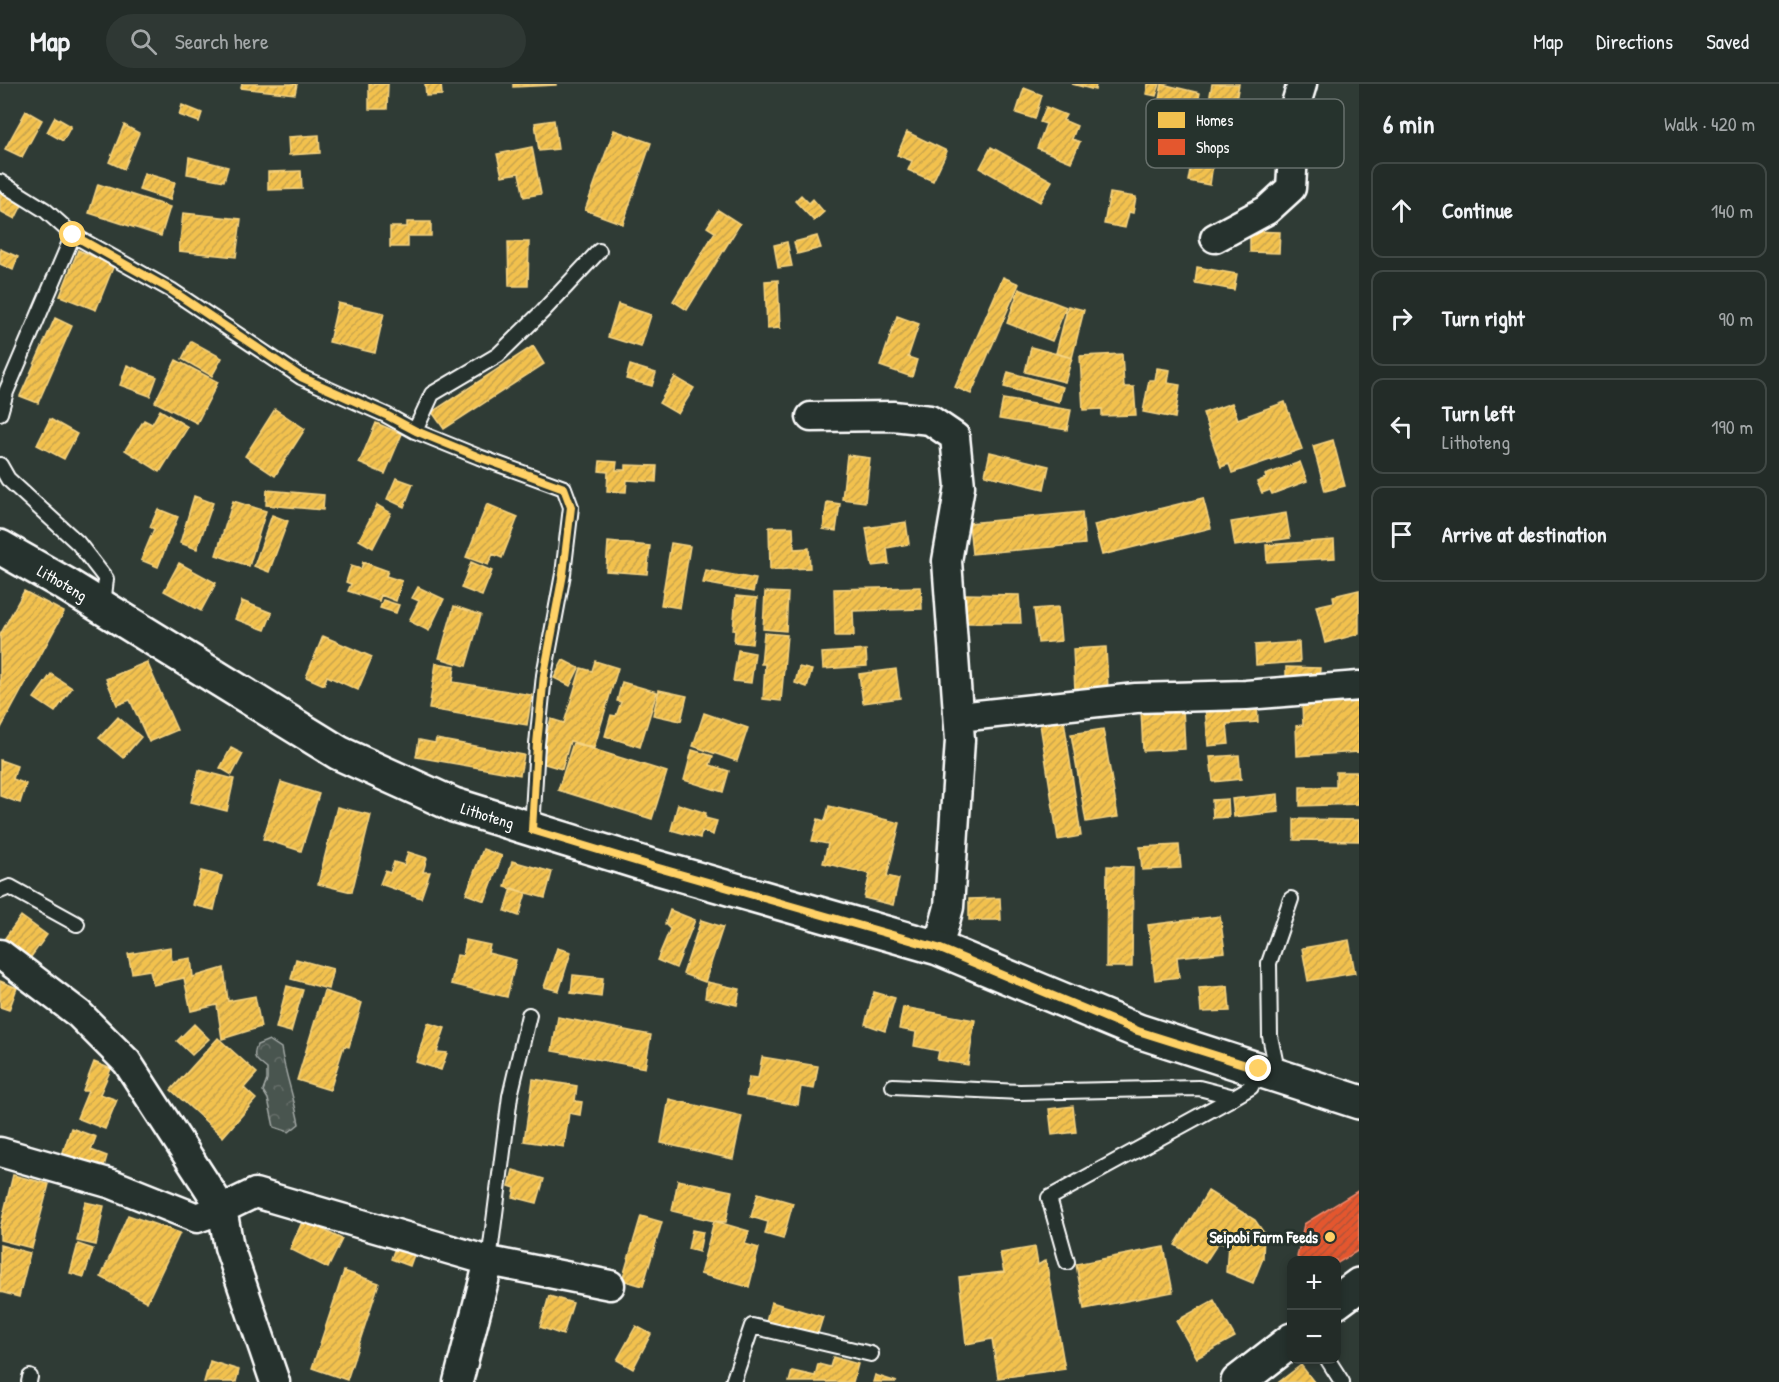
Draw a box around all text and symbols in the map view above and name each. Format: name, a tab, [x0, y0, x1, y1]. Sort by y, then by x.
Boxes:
search box	[106, 14, 526, 68]
text: Map	[30, 22, 70, 60]
icon: search	[127, 25, 160, 58]
text: Search here	[175, 26, 269, 56]
text: Map	[1533, 27, 1563, 56]
text: Directions	[1596, 27, 1673, 56]
text: Saved	[1706, 27, 1749, 56]
legend	[1146, 99, 1344, 168]
text: 6 min	[1383, 106, 1435, 141]
text: Homes	[1196, 109, 1233, 131]
text: Walk · 420 m	[1664, 110, 1755, 137]
text: Shops	[1196, 136, 1230, 158]
icon: ahead	[1385, 194, 1418, 227]
text: Continue	[1442, 195, 1513, 225]
text: 140 m	[1711, 197, 1753, 224]
route start	[59, 221, 85, 247]
icon: right	[1385, 302, 1418, 335]
text: Turn right	[1442, 303, 1525, 333]
text: 90 m	[1719, 305, 1753, 332]
text: Turn left	[1442, 398, 1515, 428]
icon: left	[1385, 410, 1418, 443]
text: 190 m	[1711, 413, 1753, 440]
text: Lithoteng	[1442, 428, 1510, 455]
icon: arrive	[1385, 518, 1418, 551]
text: Arrive at destination	[1442, 519, 1607, 549]
street label: Lithoteng	[33, 560, 92, 606]
street label: Lithoteng	[458, 797, 517, 834]
route end	[1245, 1055, 1271, 1081]
place label: Seipobi Farm Feeds	[1209, 1226, 1319, 1249]
marker: Seipobi Farm Feeds	[1323, 1230, 1337, 1244]
map controls	[1287, 1256, 1341, 1364]
button: +	[1287, 1256, 1341, 1310]
button: −	[1287, 1310, 1341, 1364]

